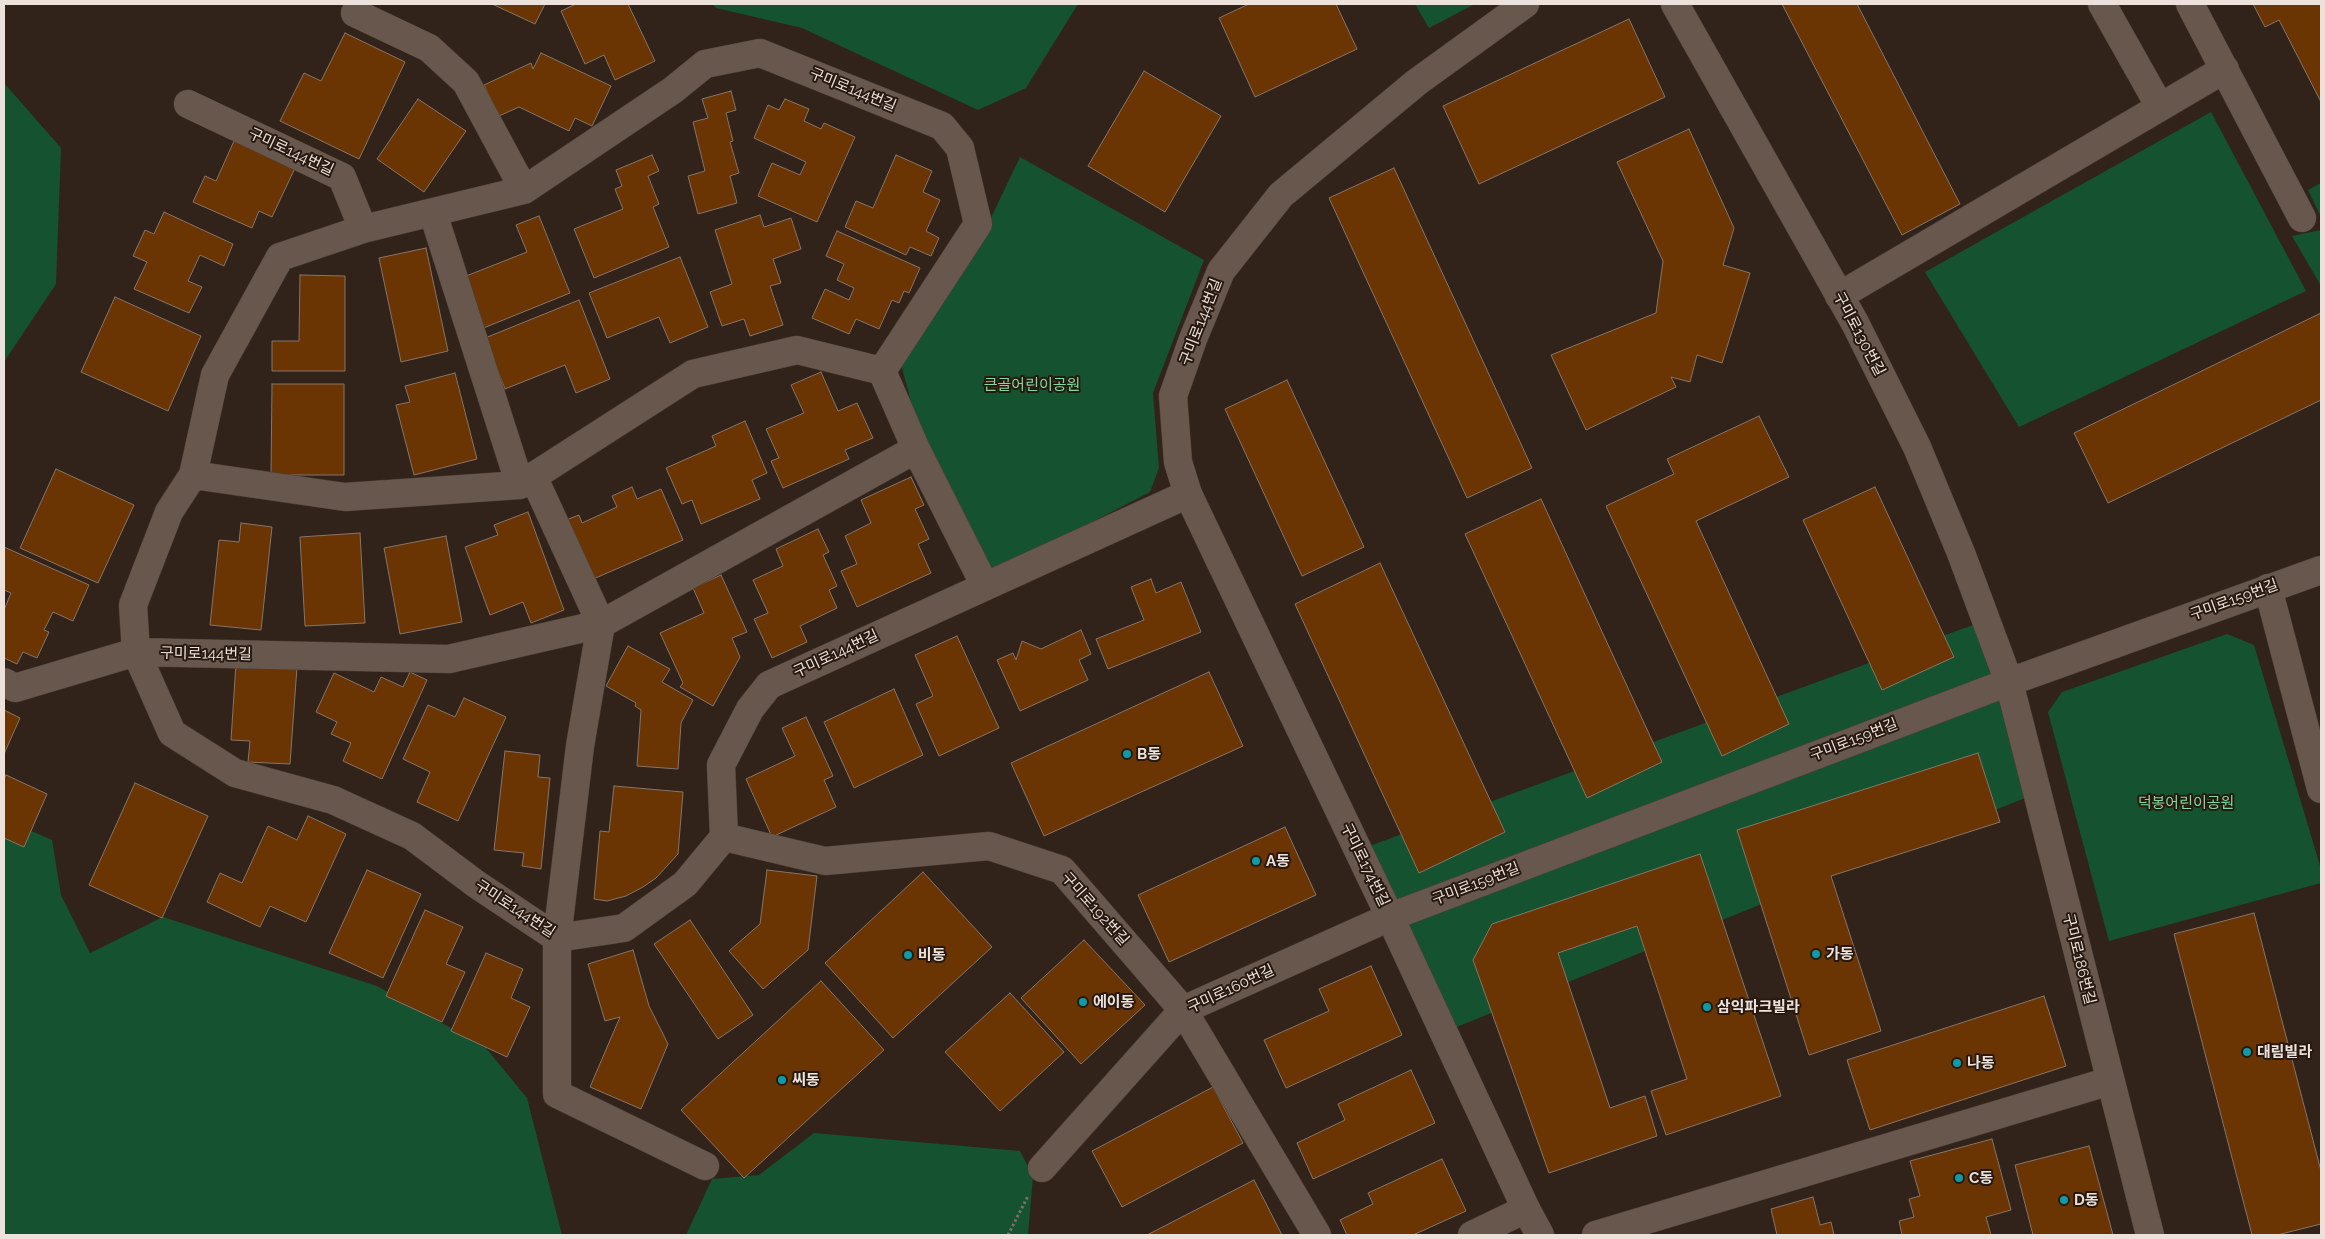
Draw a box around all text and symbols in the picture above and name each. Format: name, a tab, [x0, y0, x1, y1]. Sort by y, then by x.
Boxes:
street label: 구미로144번길	[807, 64, 899, 116]
street label: 구미로144번길	[246, 124, 336, 180]
street label: 구미로144번길	[1176, 276, 1226, 368]
street label: 구미로130번길	[1829, 289, 1889, 379]
park label: 큰골어린이공원	[984, 376, 1080, 394]
street label: 구미로159번길	[2188, 576, 2280, 624]
street label: 구미로144번길	[791, 626, 881, 682]
street label: 구미로144번길	[160, 644, 252, 664]
street label: 구미로159번길	[1808, 715, 1900, 765]
place label: B동	[1137, 745, 1161, 763]
marker: B동	[1121, 748, 1133, 760]
park label: 덕봉어린이공원	[2138, 794, 2234, 812]
street label: 구미로174번길	[1337, 820, 1393, 910]
place label: A동	[1266, 852, 1290, 870]
marker: A동	[1250, 855, 1262, 867]
street label: 구미로159번길	[1430, 859, 1522, 909]
street label: 구미로192번길	[1058, 869, 1132, 949]
street label: 구미로144번길	[472, 876, 558, 942]
street label: 구미로186번길	[2059, 912, 2099, 1006]
place label: 가동	[1826, 945, 1854, 963]
place label: 비동	[918, 946, 946, 964]
marker: 가동	[1810, 948, 1822, 960]
marker: 비동	[902, 949, 914, 961]
street label: 구미로160번길	[1185, 961, 1277, 1017]
place label: 에이동	[1093, 993, 1134, 1011]
marker: 에이동	[1077, 996, 1089, 1008]
place label: 삼익파크빌라	[1717, 998, 1800, 1016]
marker: 삼익파크빌라	[1701, 1001, 1713, 1013]
place label: 대림빌라	[2257, 1043, 2312, 1061]
marker: 대림빌라	[2241, 1046, 2253, 1058]
place label: 나동	[1967, 1054, 1995, 1072]
marker: 나동	[1951, 1057, 1963, 1069]
place label: 씨동	[792, 1071, 820, 1089]
marker: 씨동	[776, 1074, 788, 1086]
place label: C동	[1969, 1169, 1993, 1187]
marker: C동	[1953, 1172, 1965, 1184]
place label: D동	[2074, 1191, 2099, 1209]
marker: D동	[2058, 1194, 2070, 1206]

